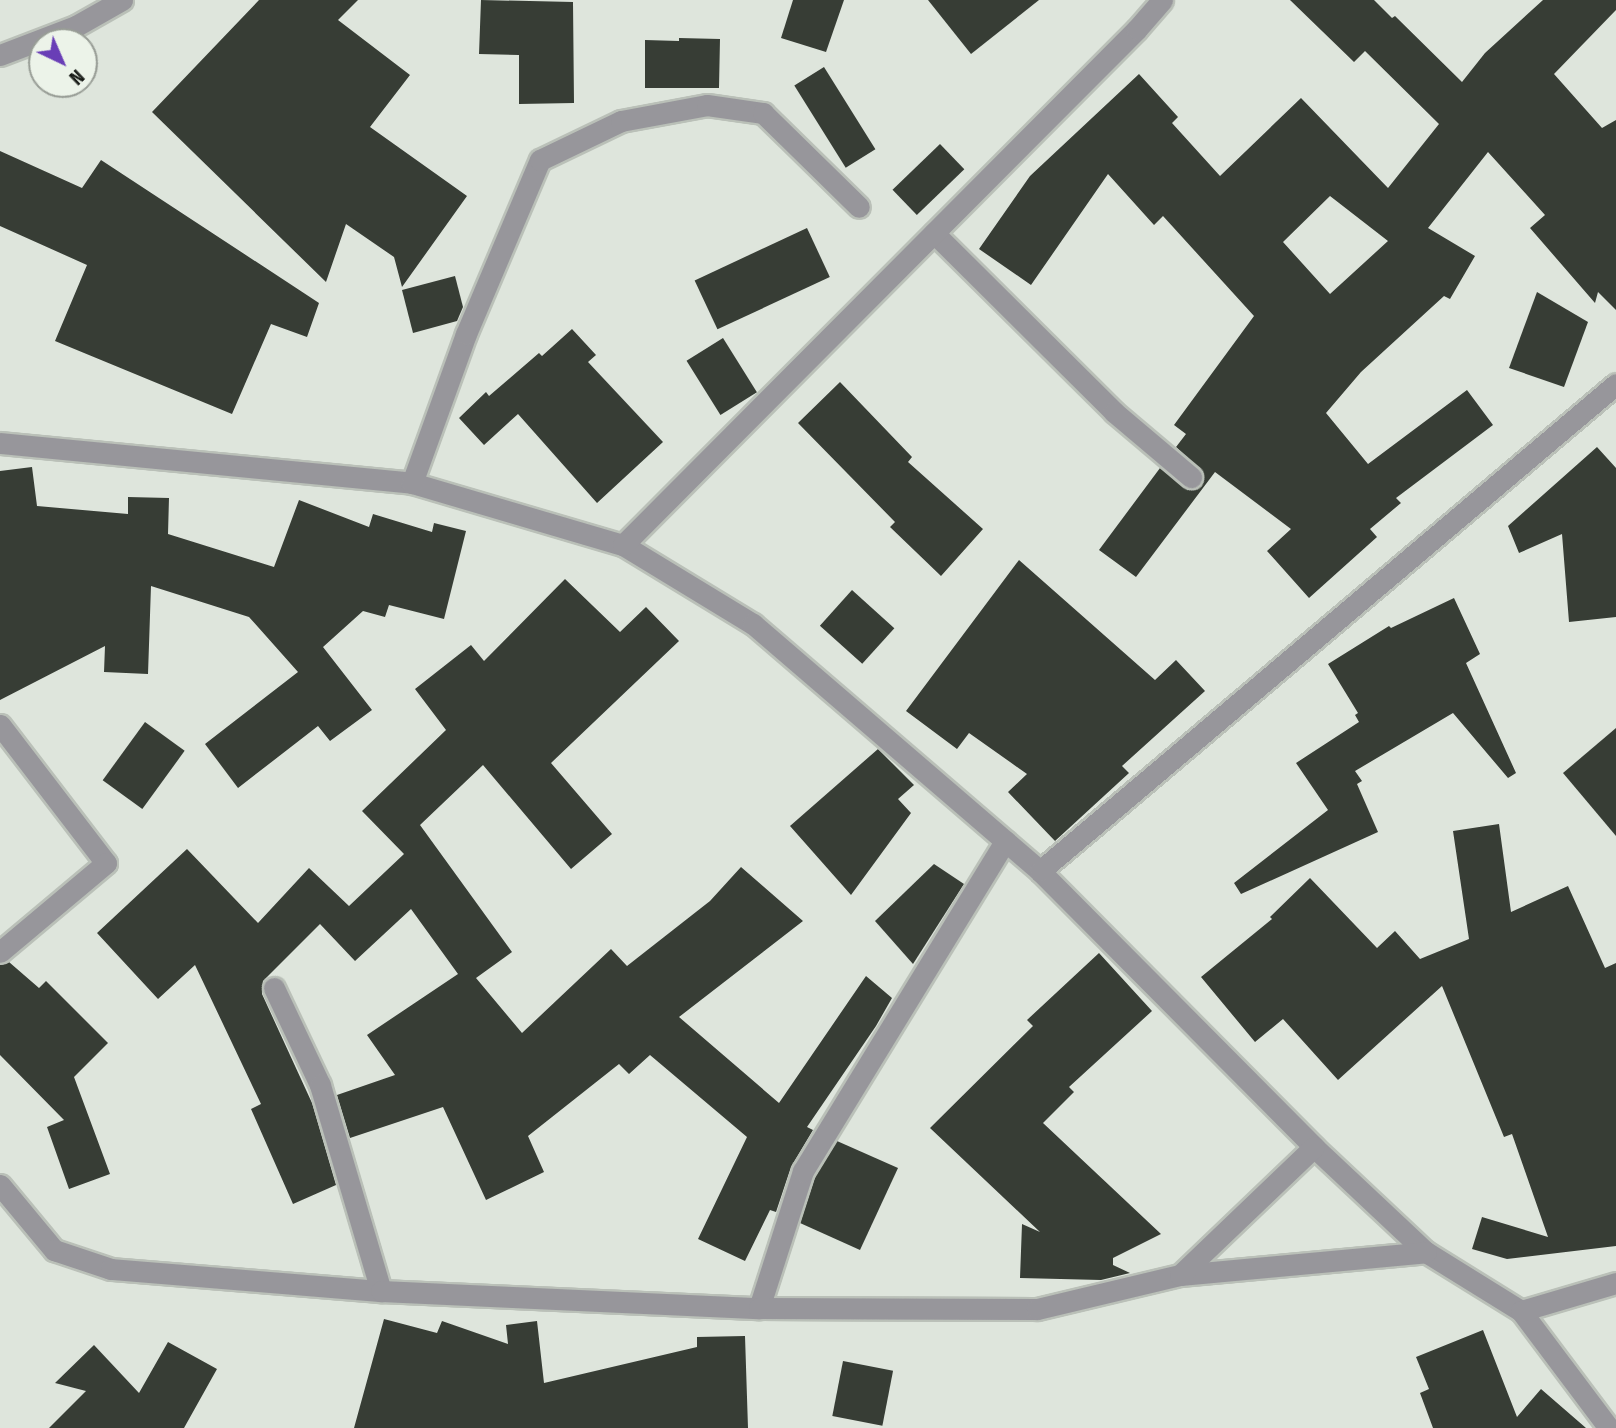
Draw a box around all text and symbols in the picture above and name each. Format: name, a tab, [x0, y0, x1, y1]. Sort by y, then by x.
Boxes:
north arrow	[28, 28, 98, 98]
text: N	[64, 65, 89, 89]

